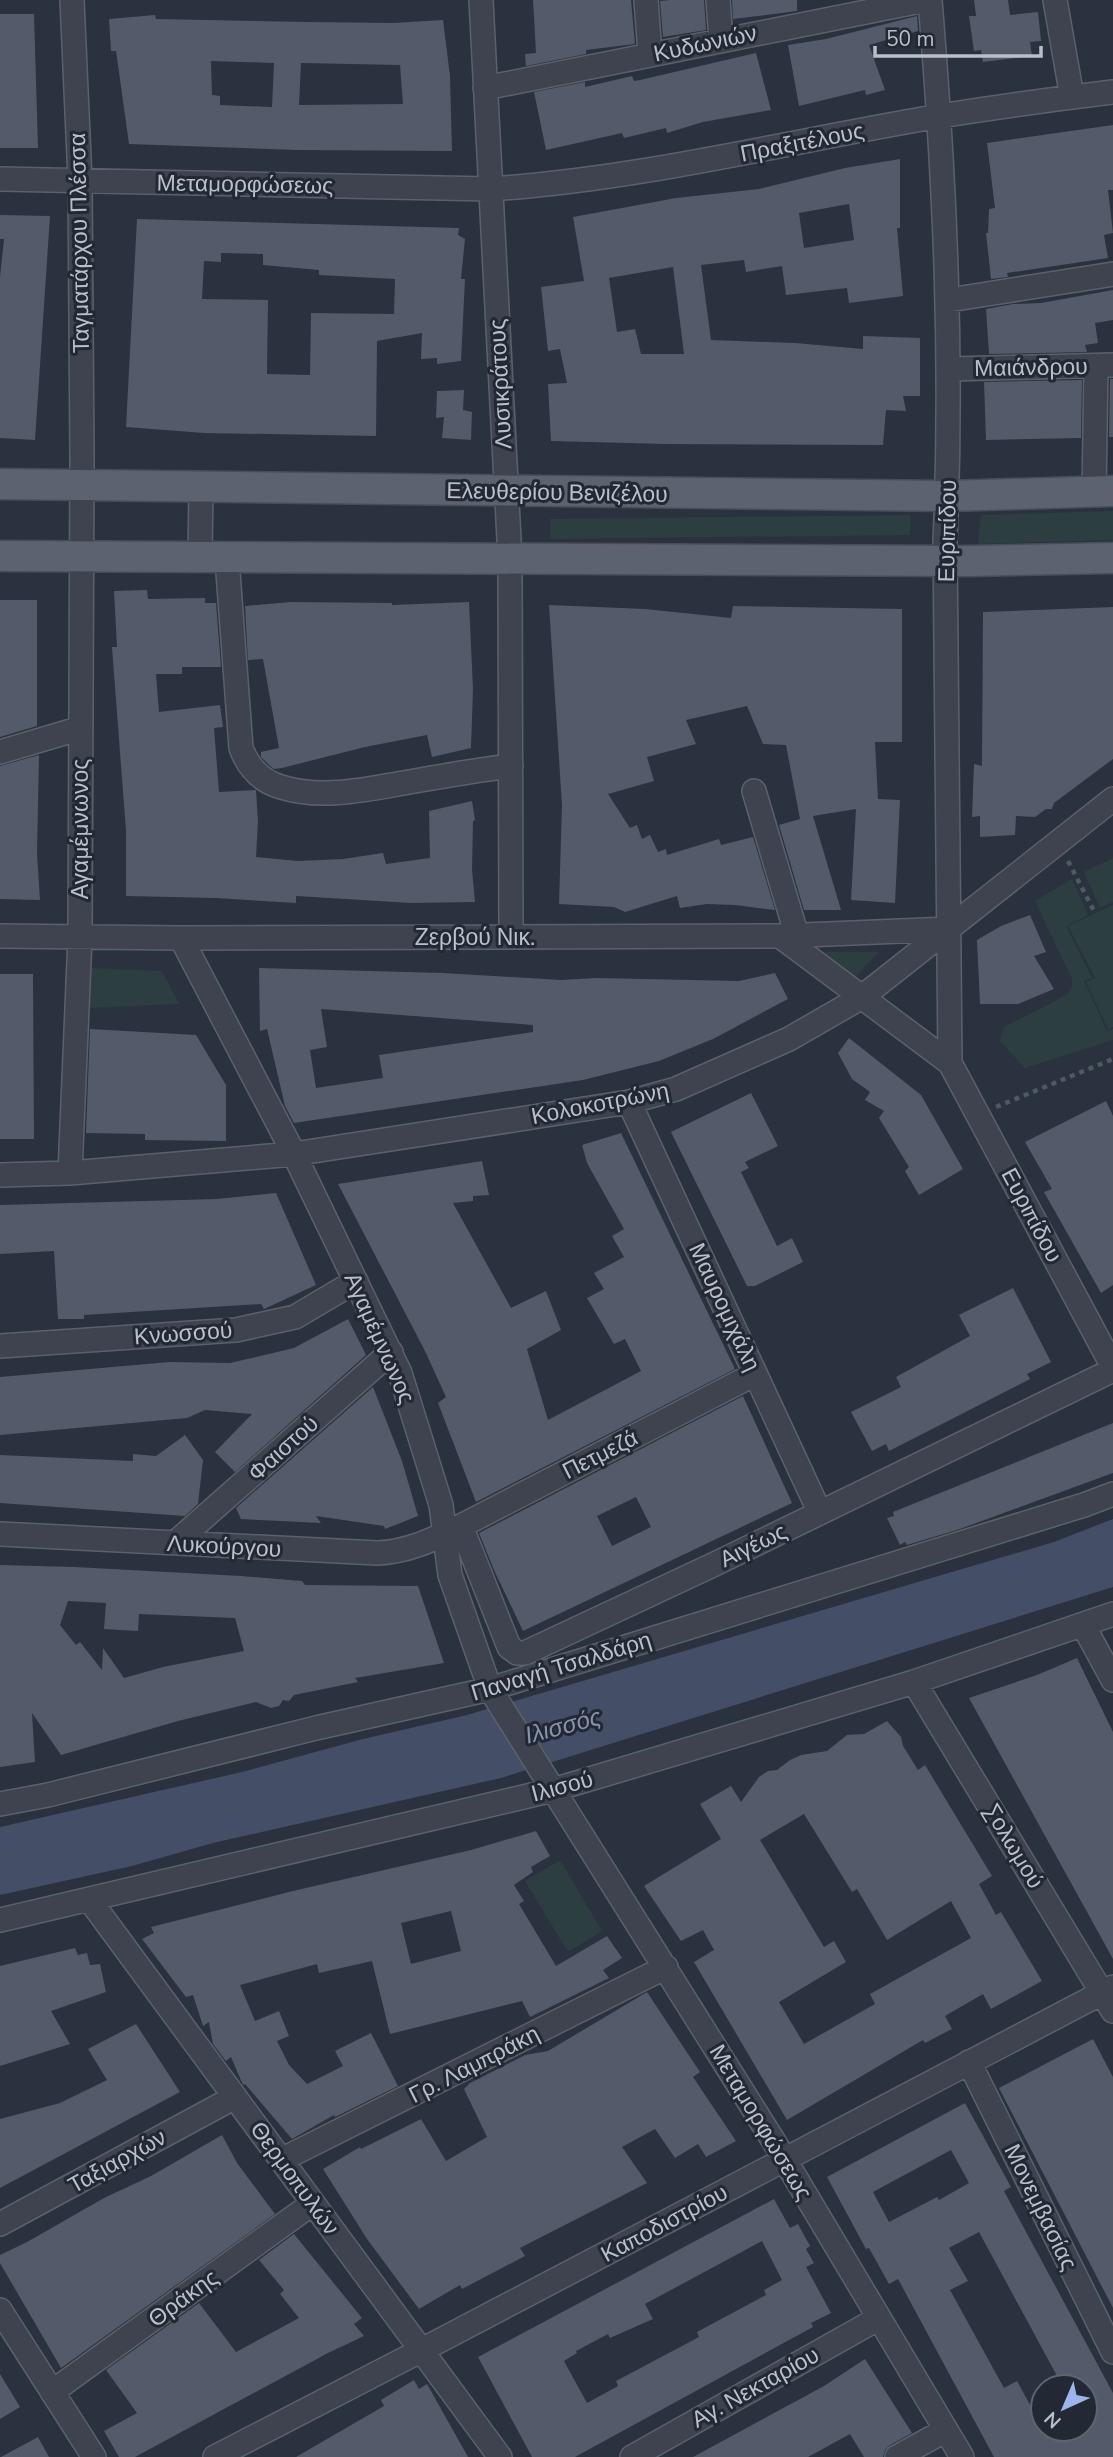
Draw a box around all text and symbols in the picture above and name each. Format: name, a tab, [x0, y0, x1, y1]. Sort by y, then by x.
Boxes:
scale bar	[875, 14, 1041, 58]
street label: Κυδωνιών	[651, 17, 760, 70]
text: 50 m	[886, 25, 935, 53]
street label: Πραξιτέλους	[738, 115, 867, 170]
street label: Ταγματάρχου Πλέσσα	[62, 133, 97, 353]
street label: Μεταμορφώσεως	[156, 167, 334, 202]
street label: Λυσικράτους	[482, 318, 519, 450]
street label: Μαιάνδρου	[974, 351, 1088, 384]
street label: Ελευθερίου Βενιζέλου	[446, 475, 668, 510]
street label: Ευριπίδου	[931, 479, 964, 583]
street label: Αγαμέμνωνος	[65, 759, 96, 899]
street label: Ζερβού Νικ.	[415, 922, 535, 953]
street label: Κολοκοτρώνη	[529, 1075, 672, 1132]
street label: Ευριπίδου	[994, 1163, 1069, 1268]
street label: Μαυρομιχάλη	[681, 1238, 768, 1376]
street label: Αγαμέμνωνος	[337, 1268, 422, 1409]
street label: Κνωσσού	[133, 1315, 233, 1352]
street label: Φαιστού	[241, 1408, 325, 1488]
street label: Πετμεζά	[557, 1422, 643, 1487]
street label: Αιγέως	[714, 1516, 792, 1575]
street label: Λυκούργου	[166, 1528, 282, 1565]
street label: Παναγή Τσαλδάρη	[467, 1624, 655, 1709]
water label: Ιλισσός	[521, 1700, 605, 1752]
street label: Ιλισού	[528, 1763, 596, 1810]
street label: Σολωμού	[976, 1798, 1051, 1894]
street label: Γρ. Λαμπράκη	[404, 2018, 545, 2111]
street label: Μεταμορφώσεως	[702, 2039, 819, 2206]
street label: Θερμοπυλών	[243, 2115, 346, 2241]
street label: Ταξιαρχών	[63, 2122, 172, 2201]
street label: Μονεμβασίας	[997, 2139, 1084, 2276]
street label: Καποδιστρίου	[595, 2177, 733, 2270]
street label: Θράκης	[142, 2262, 225, 2334]
street label: Αγ. Νεκταρίου	[686, 2340, 825, 2435]
north arrow	[1029, 2373, 1099, 2443]
text: N	[1039, 2405, 1067, 2434]

